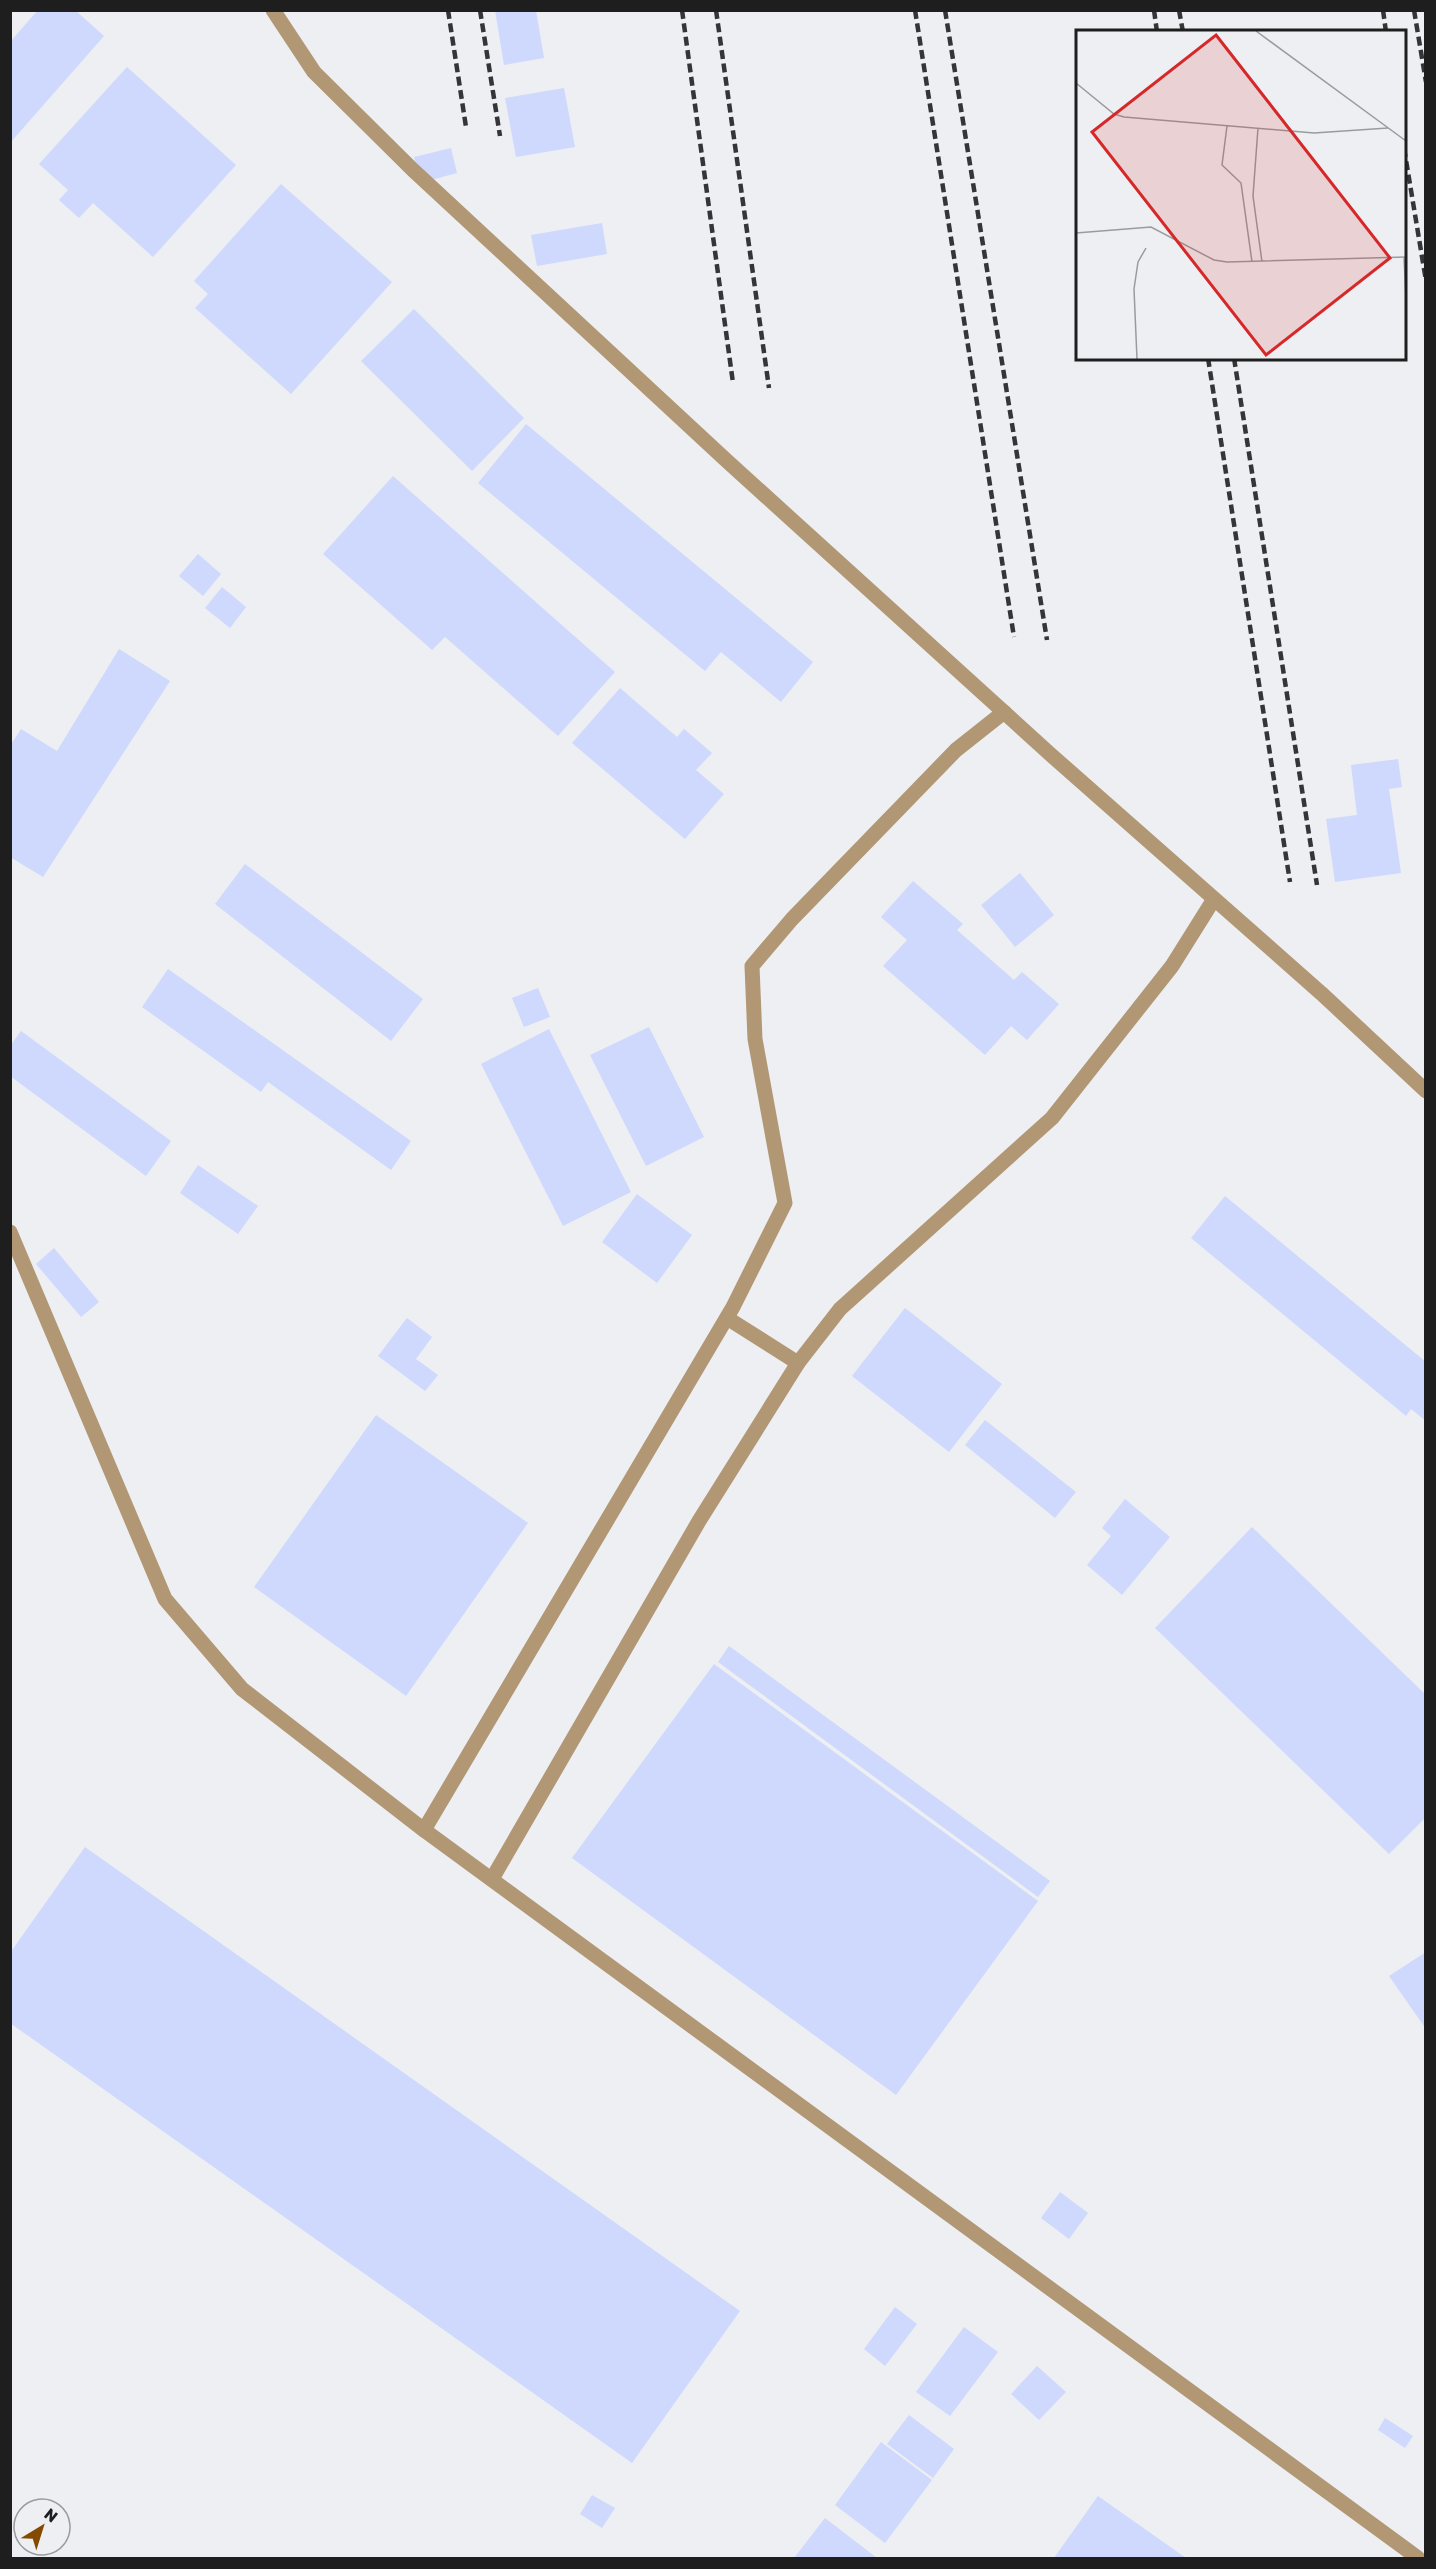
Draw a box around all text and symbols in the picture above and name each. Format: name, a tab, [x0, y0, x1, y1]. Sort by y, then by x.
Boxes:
inset map	[1076, 30, 1406, 360]
north arrow	[12, 2497, 72, 2557]
text: N	[41, 2505, 61, 2527]

